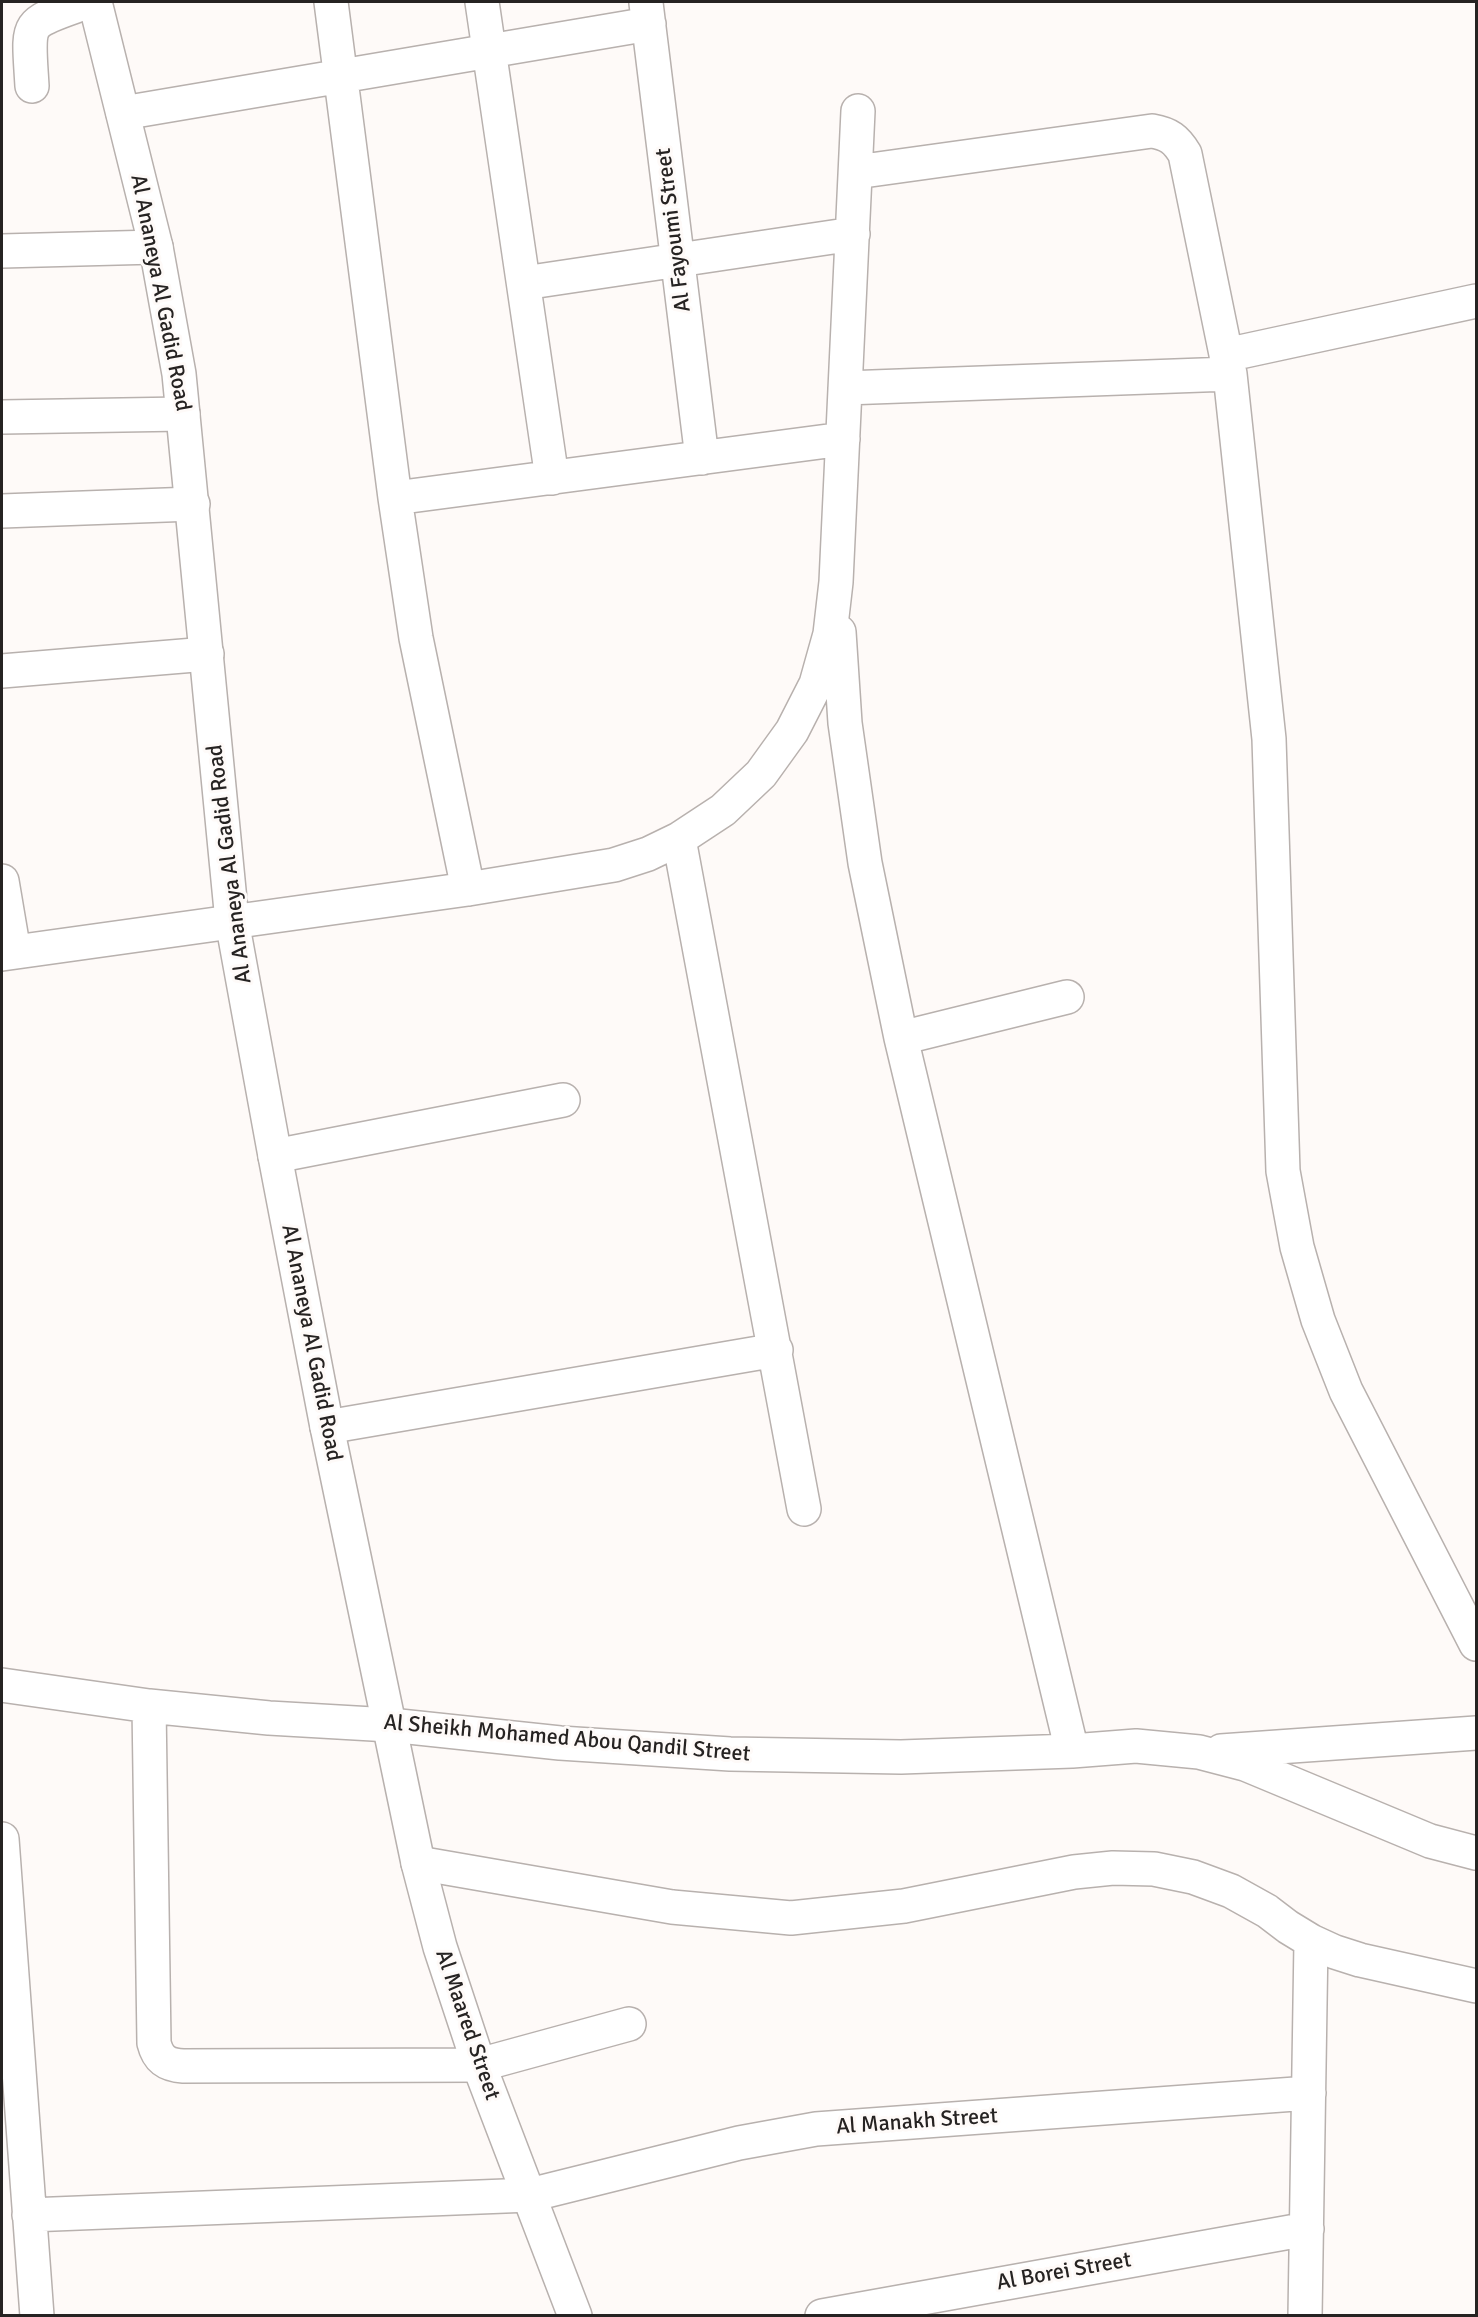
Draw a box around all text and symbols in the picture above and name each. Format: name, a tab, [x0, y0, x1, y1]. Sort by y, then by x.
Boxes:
street label: Al Fayoumi Street	[651, 146, 697, 314]
street label: Al Ananeya Al Gadid Road	[124, 172, 196, 414]
street label: Al Ananeya Al Gadid Road	[202, 743, 258, 985]
street label: Al Ananeya Al Gadid Road	[275, 1222, 347, 1464]
street label: Al Sheikh Mohamed Abou Qandil Street	[383, 1710, 751, 1768]
street label: Al Maared Street	[429, 1946, 505, 2104]
street label: Al Manakh Street	[835, 2103, 999, 2141]
street label: Al Borei Street	[995, 2247, 1133, 2297]

